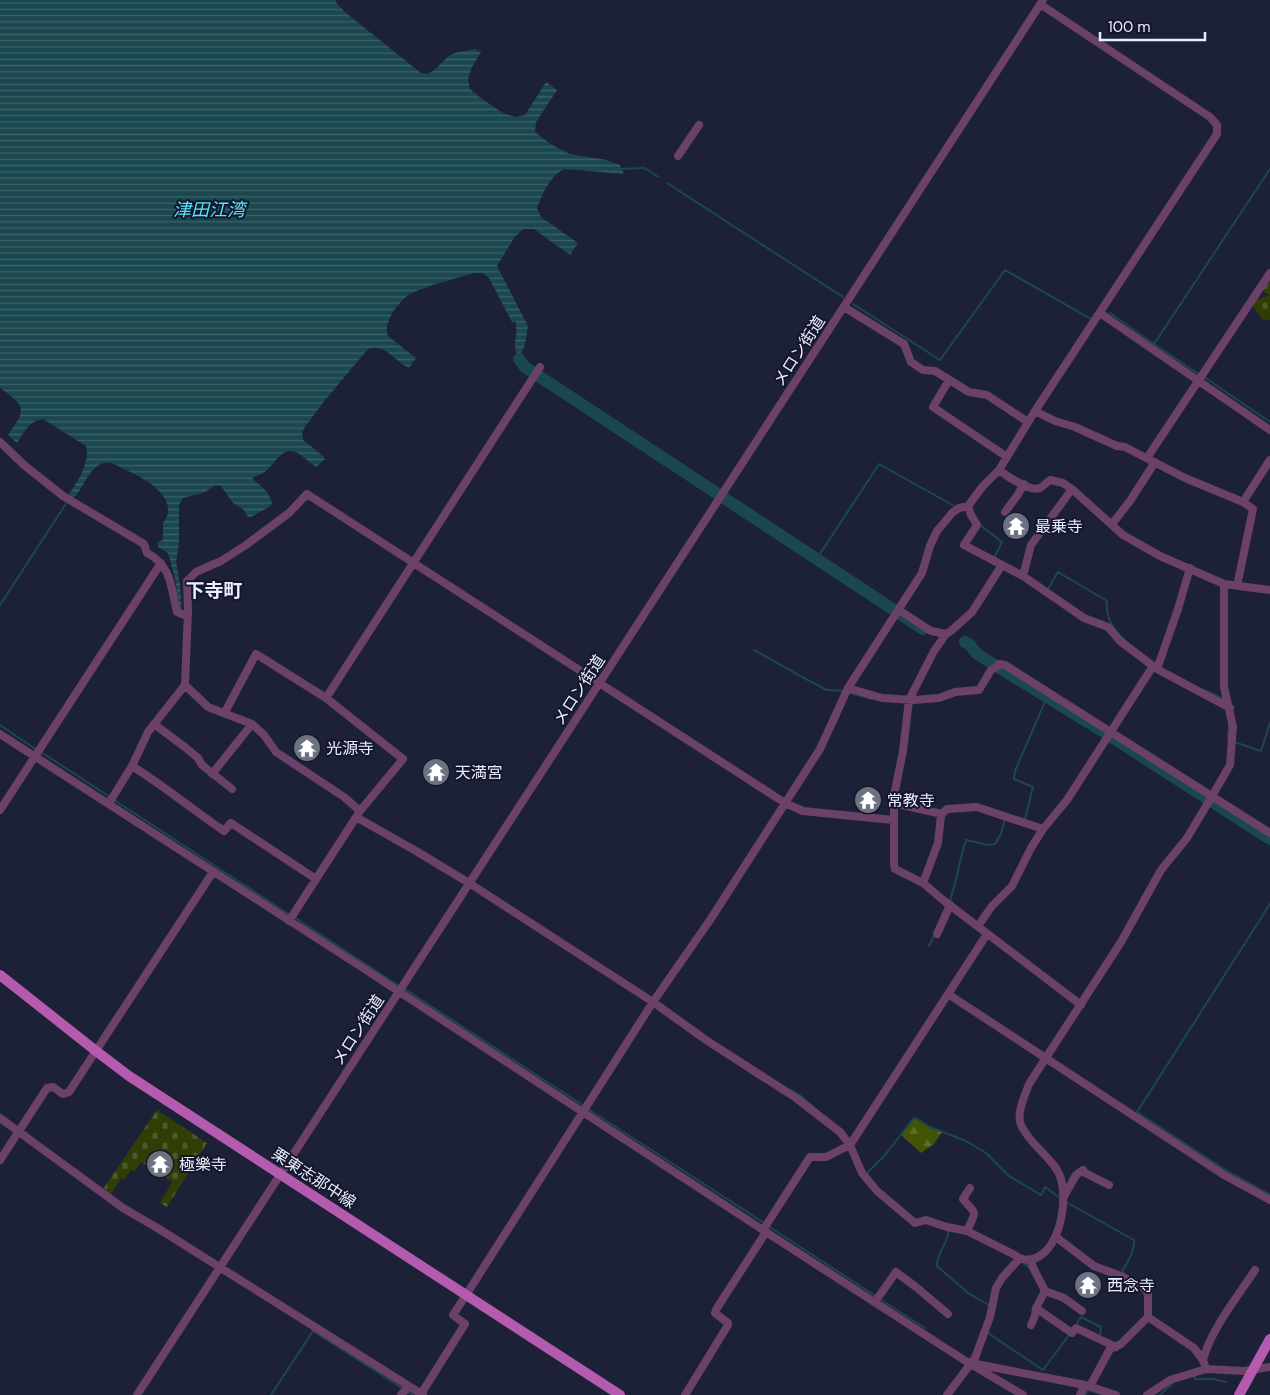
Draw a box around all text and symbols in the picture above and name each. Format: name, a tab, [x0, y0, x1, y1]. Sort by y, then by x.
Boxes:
scale bar	[1100, 10, 1205, 42]
text: 100 m	[1108, 17, 1151, 37]
water label: 津田江湾	[173, 198, 248, 222]
street label: メロン街道	[768, 312, 830, 390]
temple icon: 最乗寺	[1001, 511, 1031, 541]
place label: 最乗寺	[1035, 516, 1083, 537]
district label: 下寺町	[185, 578, 243, 603]
street label: メロン街道	[548, 651, 610, 729]
temple icon: 光源寺	[292, 733, 322, 763]
place label: 光源寺	[326, 738, 374, 759]
temple icon: 天満宮	[421, 757, 451, 787]
place label: 天満宮	[455, 762, 503, 783]
temple icon: 常教寺	[853, 785, 883, 815]
place label: 常教寺	[887, 790, 935, 811]
street label: メロン街道	[327, 991, 389, 1069]
street label: 栗東志那中線	[268, 1143, 360, 1213]
temple icon: 極樂寺	[145, 1149, 175, 1179]
place label: 極樂寺	[179, 1154, 227, 1175]
temple icon: 西念寺	[1073, 1270, 1103, 1300]
place label: 西念寺	[1107, 1275, 1155, 1296]

